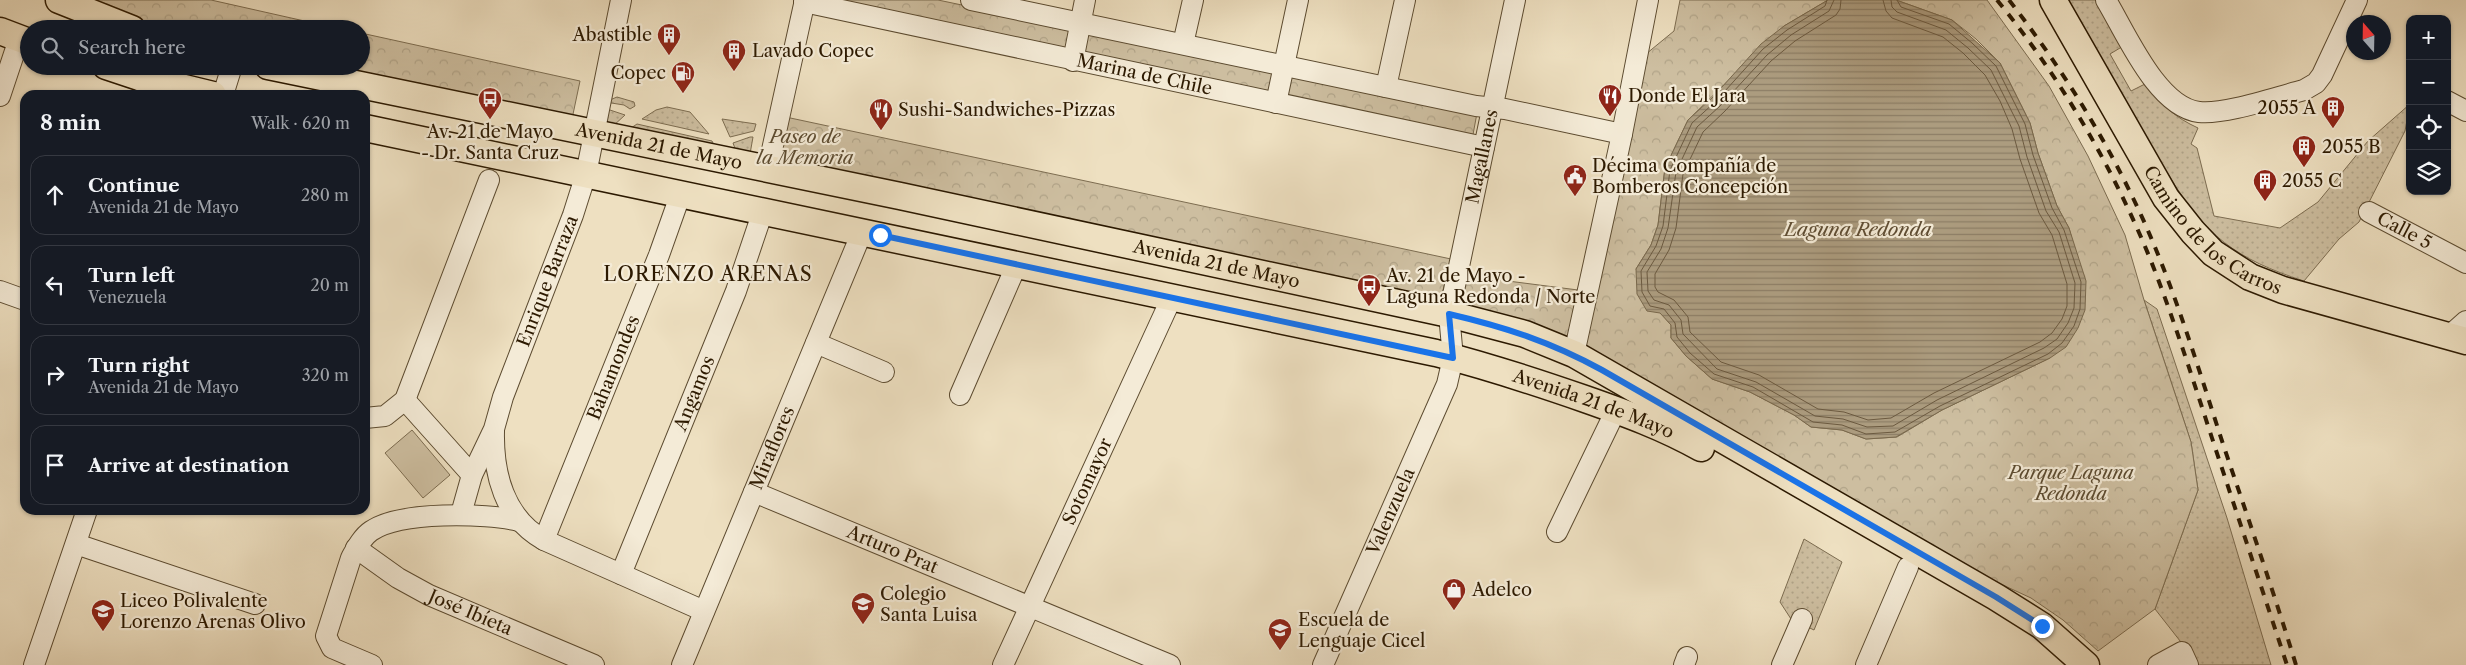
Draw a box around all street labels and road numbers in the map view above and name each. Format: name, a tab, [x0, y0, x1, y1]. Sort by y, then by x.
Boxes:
street label: Marina de Chile	[1075, 49, 1214, 100]
street label: Magallanes	[1461, 107, 1503, 206]
street label: Avenida 21 de Mayo	[573, 118, 744, 174]
street label: Camino de los Carros	[2139, 162, 2285, 299]
street label: Calle 5	[2373, 207, 2436, 254]
street label: Enrique Barraza	[512, 212, 583, 350]
street label: Avenida 21 de Mayo	[1130, 235, 1302, 293]
street label: Bahamondes	[583, 312, 645, 423]
street label: Angamos	[669, 353, 720, 435]
street label: Avenida 21 de Mayo	[1509, 364, 1678, 443]
street label: Miraflores	[745, 403, 799, 493]
street label: Sotomayor	[1058, 434, 1117, 528]
street label: Valenzuela	[1362, 464, 1420, 559]
street label: Arturo Prat	[843, 520, 942, 579]
street label: José Ibíeta	[422, 584, 516, 640]

